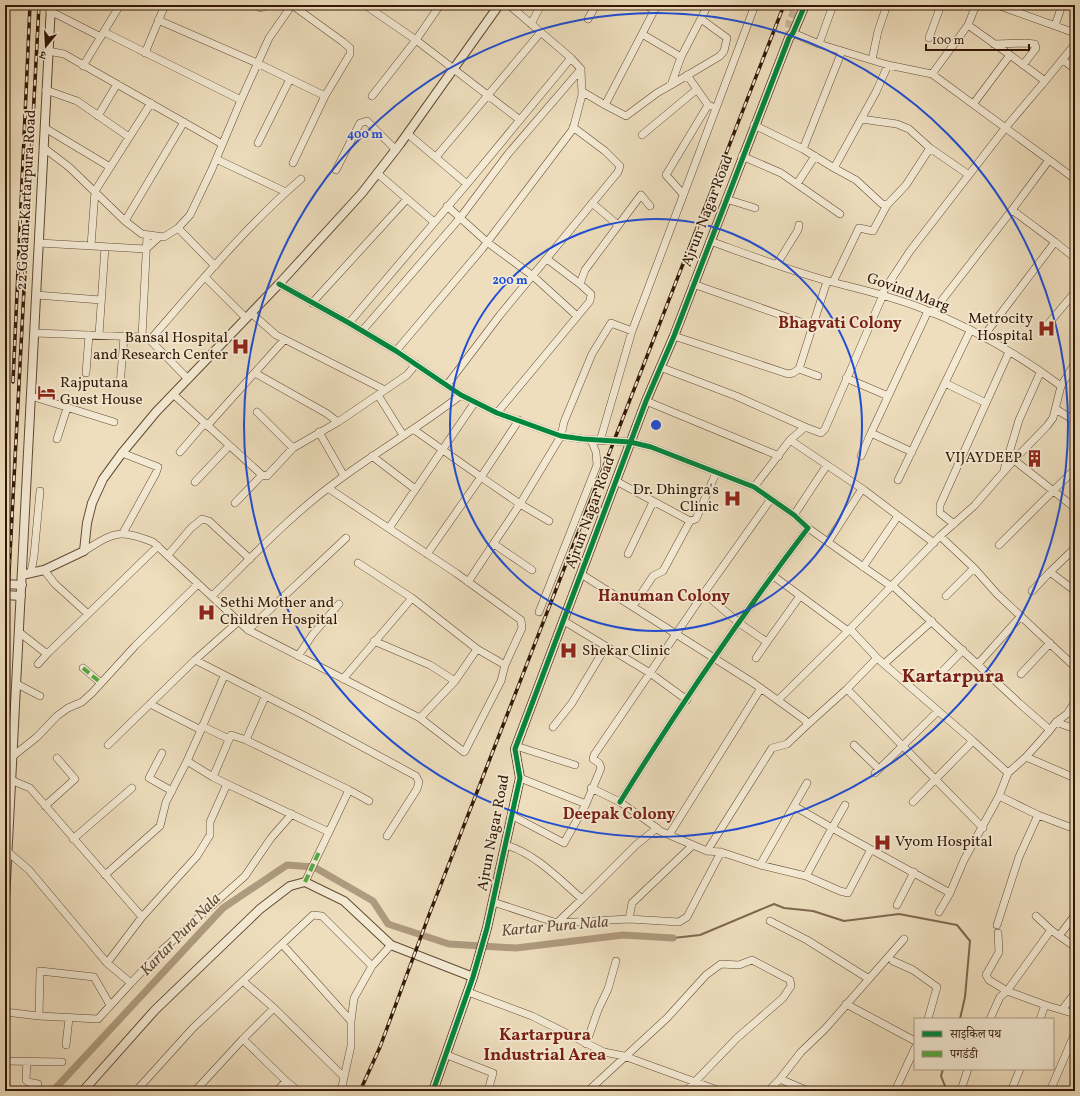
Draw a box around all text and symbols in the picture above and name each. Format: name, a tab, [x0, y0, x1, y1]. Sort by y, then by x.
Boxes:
north arrow	[26, 26, 66, 66]
scale bar	[926, 26, 1029, 52]
text: 100 m	[932, 33, 965, 49]
text: उ	[37, 46, 49, 62]
street label: 22 Godam Kartarpura Road	[12, 109, 42, 291]
text: 400 m	[347, 127, 383, 143]
street label: Ajrun Nagar Road	[677, 152, 739, 270]
street label: Govind Marg	[864, 268, 953, 318]
text: 200 m	[492, 273, 528, 289]
place label: Metrocity Hospital	[968, 309, 1033, 347]
district label: Bhagvati Colony	[778, 313, 902, 335]
hospital icon: Metrocity Hospital	[1036, 318, 1056, 338]
place label: Bansal Hospital and Research Center	[93, 328, 228, 366]
hospital icon: Bansal Hospital and Research Center	[231, 337, 251, 357]
place label: Rajputana Guest House	[60, 373, 143, 411]
hotel icon: Rajputana Guest House	[37, 382, 57, 402]
centre of rings	[649, 418, 663, 432]
place label: VIJAYDEEP	[945, 448, 1022, 469]
building icon: VIJAYDEEP	[1025, 448, 1045, 468]
street label: Ajrun Nagar Road	[561, 454, 621, 572]
place label: Dr. Dhingra's Clinic	[633, 480, 719, 518]
hospital icon: Dr. Dhingra's Clinic	[722, 489, 742, 509]
district label: Hanuman Colony	[598, 586, 730, 608]
place label: Sethi Mother and Children Hospital	[220, 593, 338, 631]
hospital icon: Sethi Mother and Children Hospital	[197, 602, 217, 622]
hospital icon: Shekar Clinic	[559, 641, 579, 661]
place label: Shekar Clinic	[582, 641, 671, 662]
district label: Kartarpura	[902, 664, 1004, 690]
street label: Ajrun Nagar Road	[472, 773, 516, 893]
district label: Deepak Colony	[563, 804, 675, 826]
hospital icon: Vyom Hospital	[872, 832, 892, 852]
place label: Vyom Hospital	[895, 832, 993, 853]
water label: Kartar Pura Nala	[136, 888, 227, 981]
water label: Kartar Pura Nala	[500, 911, 610, 943]
legend	[914, 1018, 1054, 1070]
district label: Kartarpura Industrial Area	[484, 1024, 606, 1067]
text: साइकिल पथ	[949, 1026, 1002, 1043]
text: पगडंडी	[949, 1047, 979, 1063]

